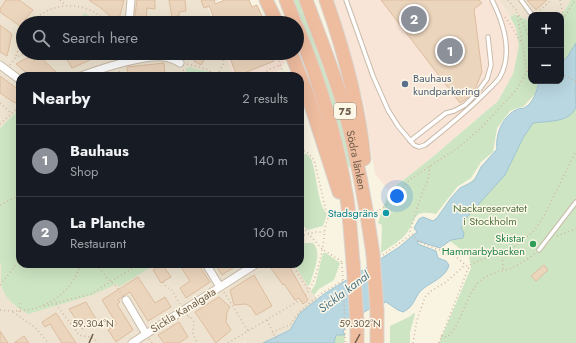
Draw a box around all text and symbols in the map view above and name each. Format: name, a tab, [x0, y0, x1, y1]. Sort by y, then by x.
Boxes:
pin: 2	[401, 4, 427, 34]
map controls	[528, 12, 564, 84]
button: +	[528, 12, 564, 48]
search box	[16, 16, 304, 60]
icon: search	[30, 27, 52, 49]
text: Search here	[62, 27, 138, 49]
pin: 1	[437, 36, 463, 66]
button: −	[528, 48, 564, 84]
place label: Bauhaus kundparkering	[413, 70, 480, 99]
marker: Bauhaus kundparkering	[400, 79, 410, 89]
text: Nearby	[32, 86, 90, 110]
text: 2 results	[242, 89, 288, 108]
road number: 75	[334, 103, 356, 119]
street label: Södra länken	[342, 129, 370, 191]
text: Bauhaus	[70, 140, 129, 162]
text: 1	[42, 151, 48, 170]
text: 140 m	[253, 151, 288, 170]
text: Shop	[70, 162, 98, 181]
your location	[387, 186, 407, 206]
park label: Nackareservatet i Stockholm	[453, 200, 527, 229]
place label: Stadsgräns	[328, 205, 379, 221]
marker: Stadsgräns	[381, 208, 391, 218]
text: La Planche	[70, 212, 145, 234]
text: 2	[41, 223, 49, 242]
text: 160 m	[253, 223, 288, 242]
place label: Skistar Hammarbybacken	[442, 230, 525, 259]
text: Restaurant	[70, 234, 126, 253]
marker: Skistar Hammarbybacken	[528, 239, 538, 249]
water label: Sickla kanal	[315, 266, 375, 317]
street label: Sickla Kanalgata	[147, 283, 219, 337]
text: 59.304°N	[72, 316, 114, 331]
text: 59.302°N	[339, 316, 381, 331]

